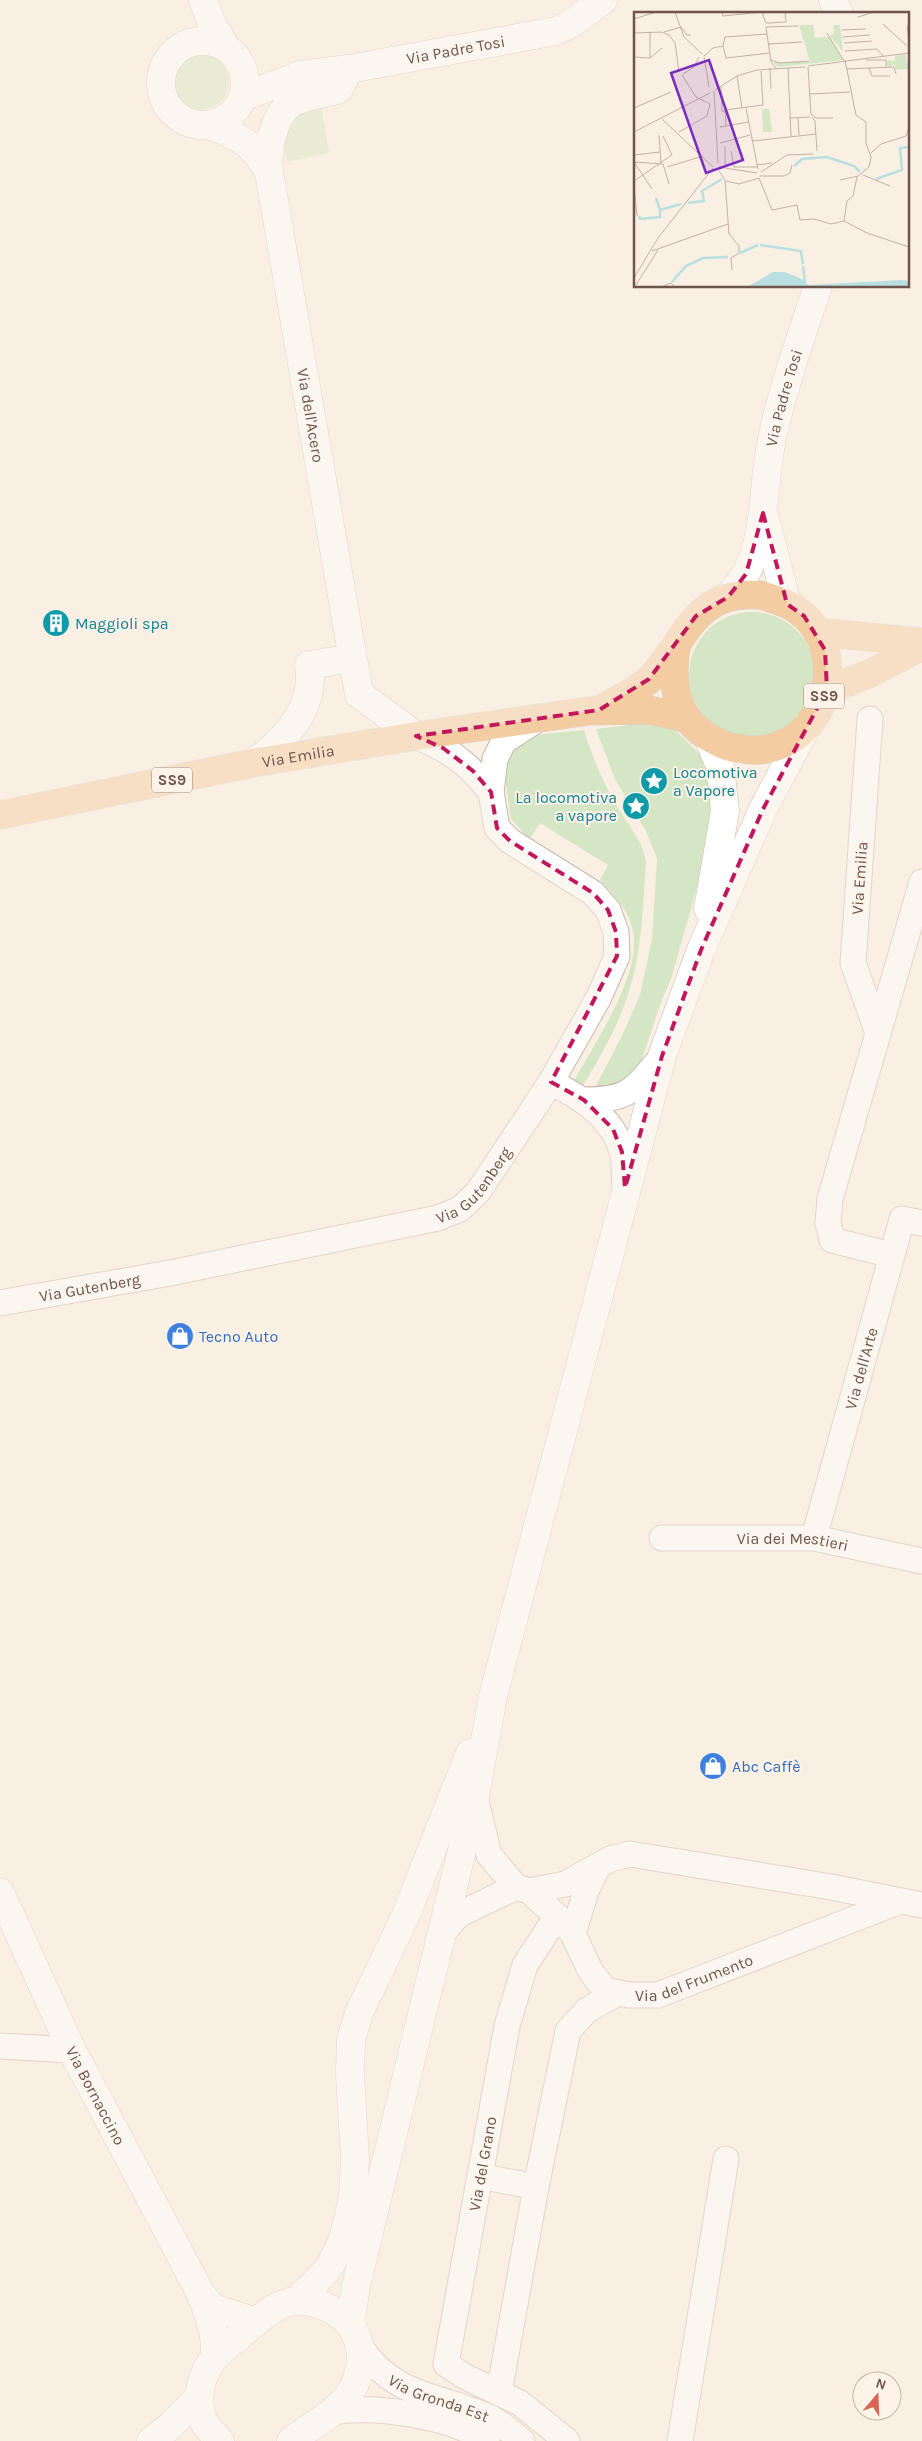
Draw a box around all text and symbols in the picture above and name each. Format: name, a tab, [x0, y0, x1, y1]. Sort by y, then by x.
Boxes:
inset map	[634, 12, 910, 288]
street label: Via Padre Tosi	[405, 32, 507, 68]
street label: Via Padre Tosi	[762, 347, 806, 448]
street label: Via dell'Acero	[293, 367, 328, 464]
building icon: Maggioli spa	[41, 608, 71, 638]
place label: Maggioli spa	[75, 614, 169, 633]
road number: SS9	[804, 684, 844, 708]
street label: Via Emilia	[261, 741, 336, 771]
place label: Locomotiva a Vapore	[673, 763, 758, 800]
place icon: Locomotiva a Vapore	[639, 766, 669, 796]
road number: SS9	[152, 768, 192, 792]
place label: La locomotiva a vapore	[515, 788, 617, 825]
place icon: La locomotiva a vapore	[621, 791, 651, 821]
street label: Via Emilia	[847, 841, 872, 915]
street label: Via Gutenberg	[433, 1143, 515, 1228]
street label: Via Gutenberg	[38, 1269, 142, 1306]
shop icon: Tecno Auto	[165, 1321, 195, 1351]
street label: Via dell'Arte	[841, 1325, 882, 1412]
place label: Tecno Auto	[199, 1327, 278, 1346]
street label: Via dei Mestieri	[737, 1529, 850, 1555]
shop icon: Abc Caffè	[698, 1751, 728, 1781]
place label: Abc Caffè	[732, 1757, 801, 1776]
street label: Via del Frumento	[635, 1950, 756, 2005]
street label: Via Bornaccino	[62, 2043, 129, 2148]
street label: Via del Grano	[465, 2115, 500, 2213]
street label: Via Gronda Est	[385, 2370, 492, 2426]
north arrow	[852, 2371, 902, 2421]
text: N	[874, 2375, 889, 2394]

